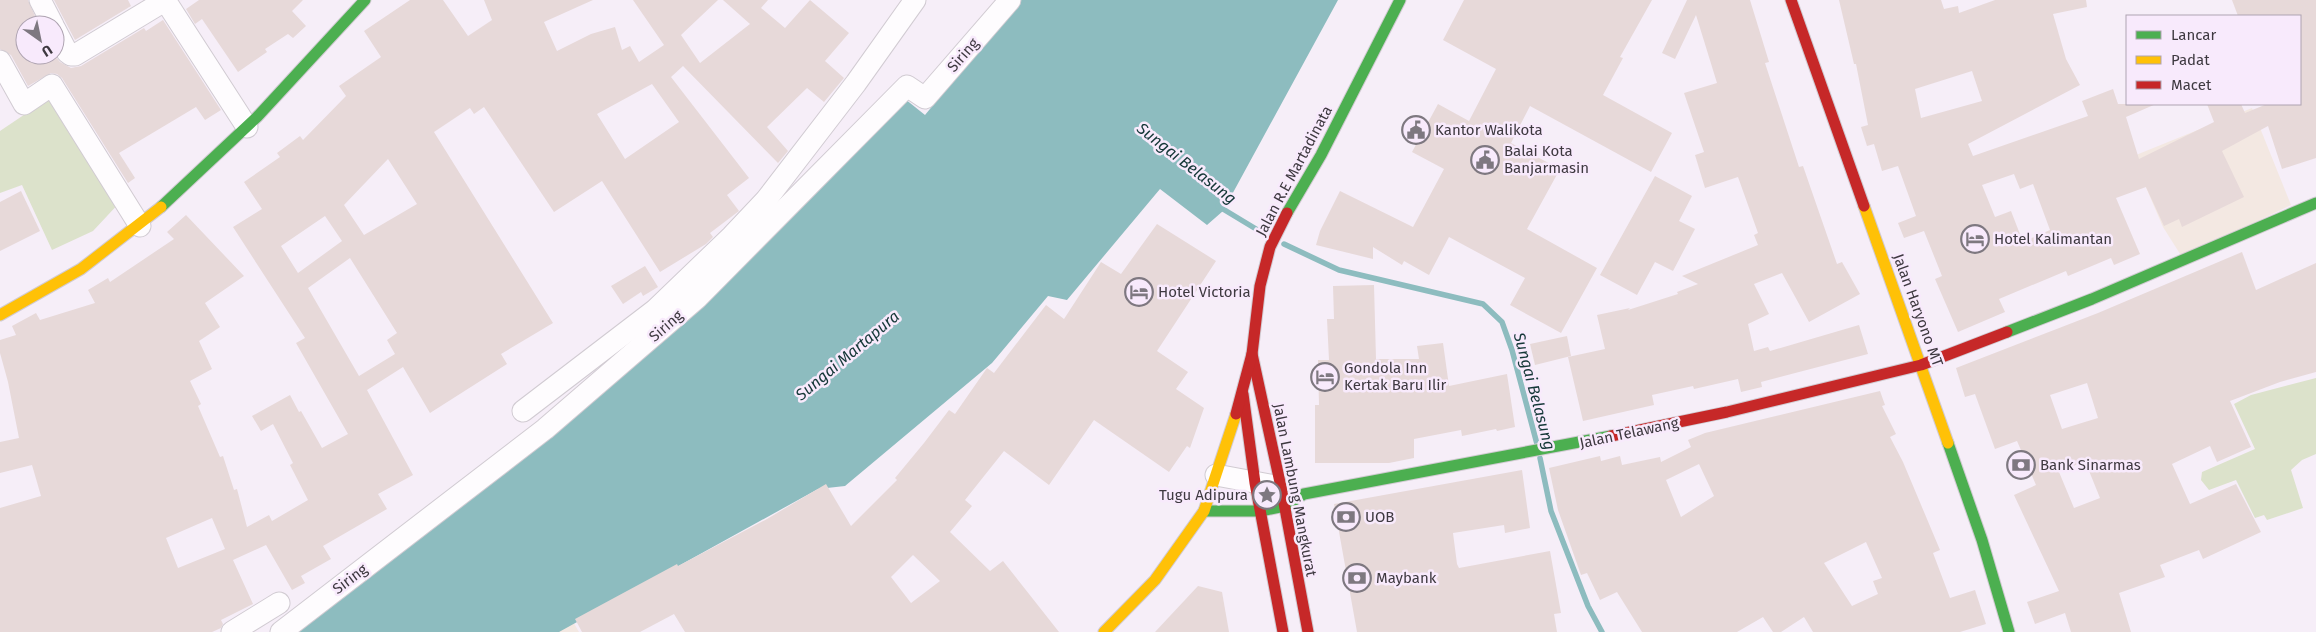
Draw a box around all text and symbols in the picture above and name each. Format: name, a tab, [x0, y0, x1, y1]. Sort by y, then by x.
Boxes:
north arrow	[15, 15, 65, 65]
legend	[2126, 15, 2301, 105]
text: Lancar	[2171, 26, 2216, 44]
street label: Siring	[943, 34, 983, 76]
text: U	[38, 41, 55, 60]
text: Padat	[2171, 51, 2210, 69]
text: Macet	[2171, 76, 2212, 94]
street label: Jalan R.E Martadinata	[1252, 103, 1336, 239]
public building icon: Kantor Walikota	[1401, 115, 1431, 145]
water label: Sungai Belasung	[1132, 118, 1240, 208]
place label: Kantor Walikota	[1435, 121, 1543, 139]
place label: Balai Kota Banjarmasin	[1504, 142, 1589, 177]
public building icon: Balai Kota Banjarmasin	[1470, 145, 1500, 175]
hotel icon: Hotel Kalimantan	[1960, 224, 1990, 254]
place label: Hotel Kalimantan	[1994, 230, 2112, 248]
street label: Jalan Haryono MT	[1889, 251, 1947, 369]
hotel icon: Hotel Victoria	[1124, 277, 1154, 307]
place label: Hotel Victoria	[1158, 283, 1251, 301]
street label: Siring	[645, 306, 687, 346]
water label: Sungai Martapura	[791, 307, 903, 405]
water label: Sungai Belasung	[1509, 329, 1559, 452]
place label: Gondola Inn Kertak Baru Ilir	[1344, 359, 1447, 394]
hotel icon: Gondola Inn Kertak Baru Ilir	[1310, 362, 1340, 392]
street label: Jalan Lambung Mangkurat	[1269, 402, 1321, 579]
street label: Jalan Telawang	[1578, 414, 1680, 452]
bank icon: Bank Sinarmas	[2006, 450, 2036, 480]
place label: Bank Sinarmas	[2040, 456, 2141, 474]
place icon: Tugu Adipura	[1252, 480, 1282, 510]
place label: Tugu Adipura	[1159, 486, 1248, 504]
bank icon: UOB	[1331, 502, 1361, 532]
place label: UOB	[1365, 508, 1394, 526]
street label: Siring	[329, 560, 371, 598]
bank icon: Maybank	[1342, 563, 1372, 593]
place label: Maybank	[1376, 569, 1437, 587]

